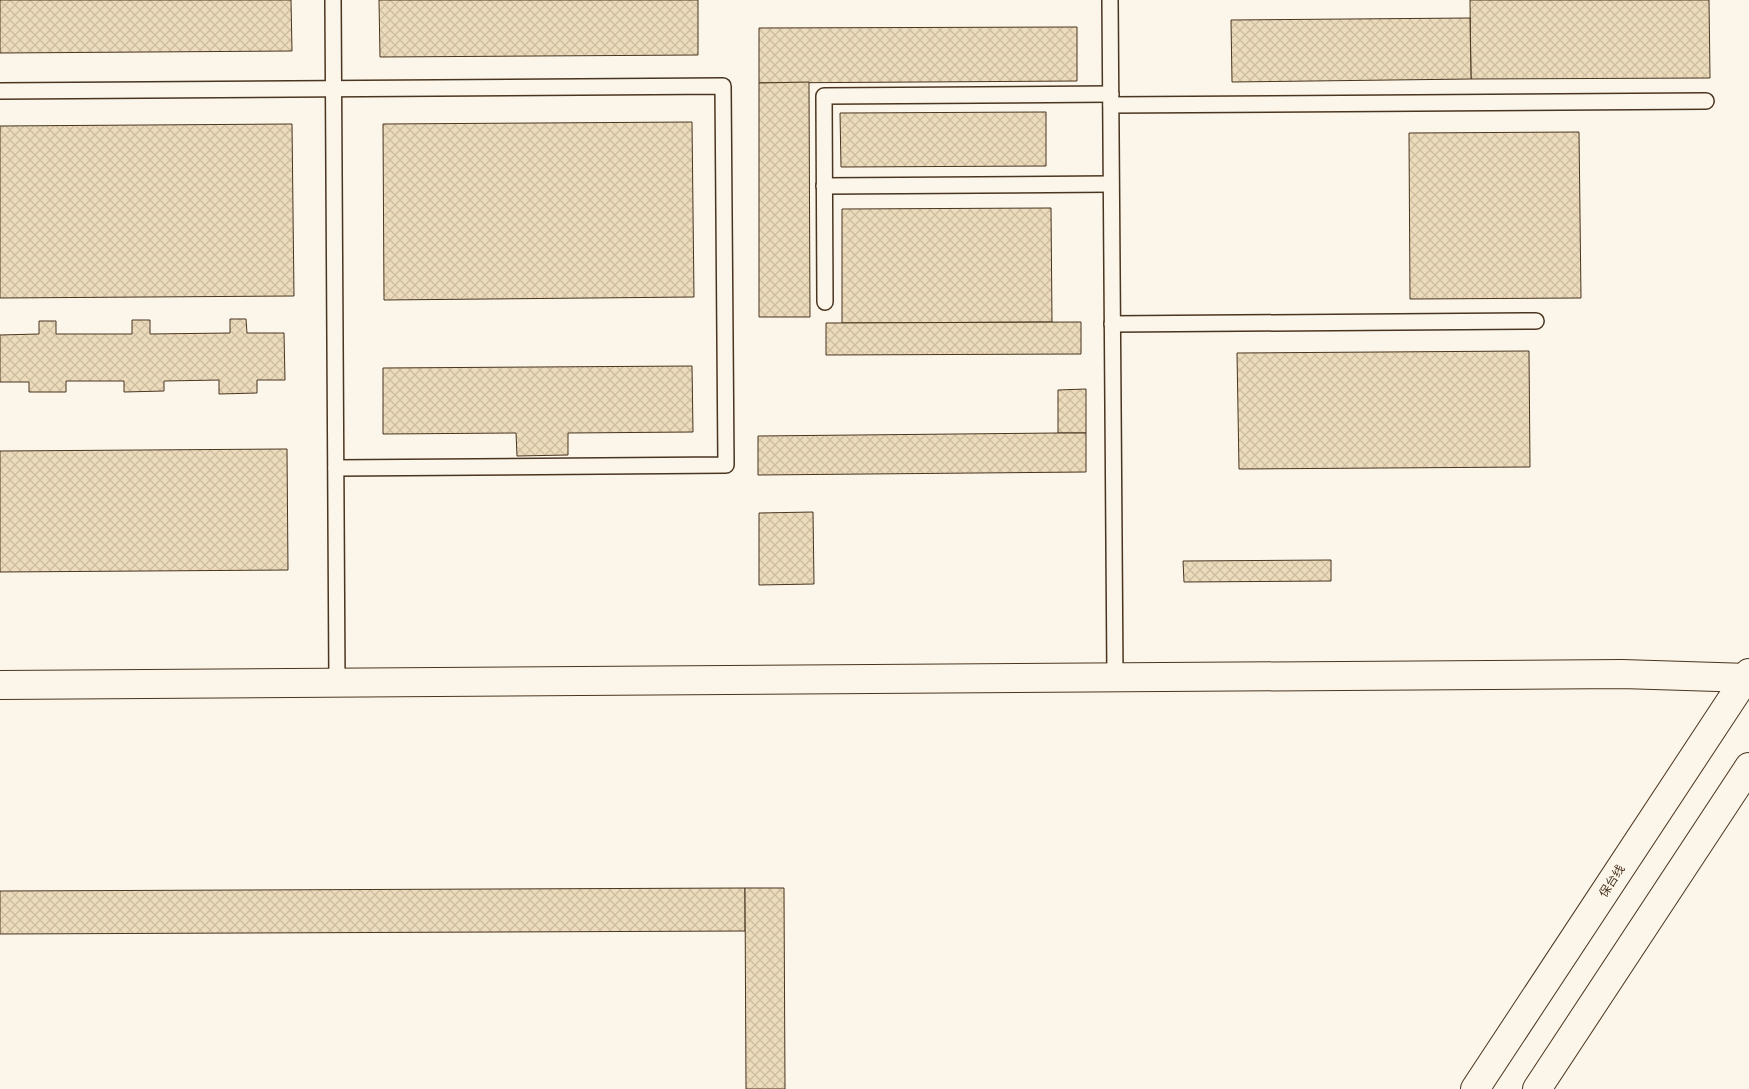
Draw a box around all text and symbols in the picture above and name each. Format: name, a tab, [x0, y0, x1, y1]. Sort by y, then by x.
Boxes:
street label: 保台线	[1595, 862, 1628, 900]

